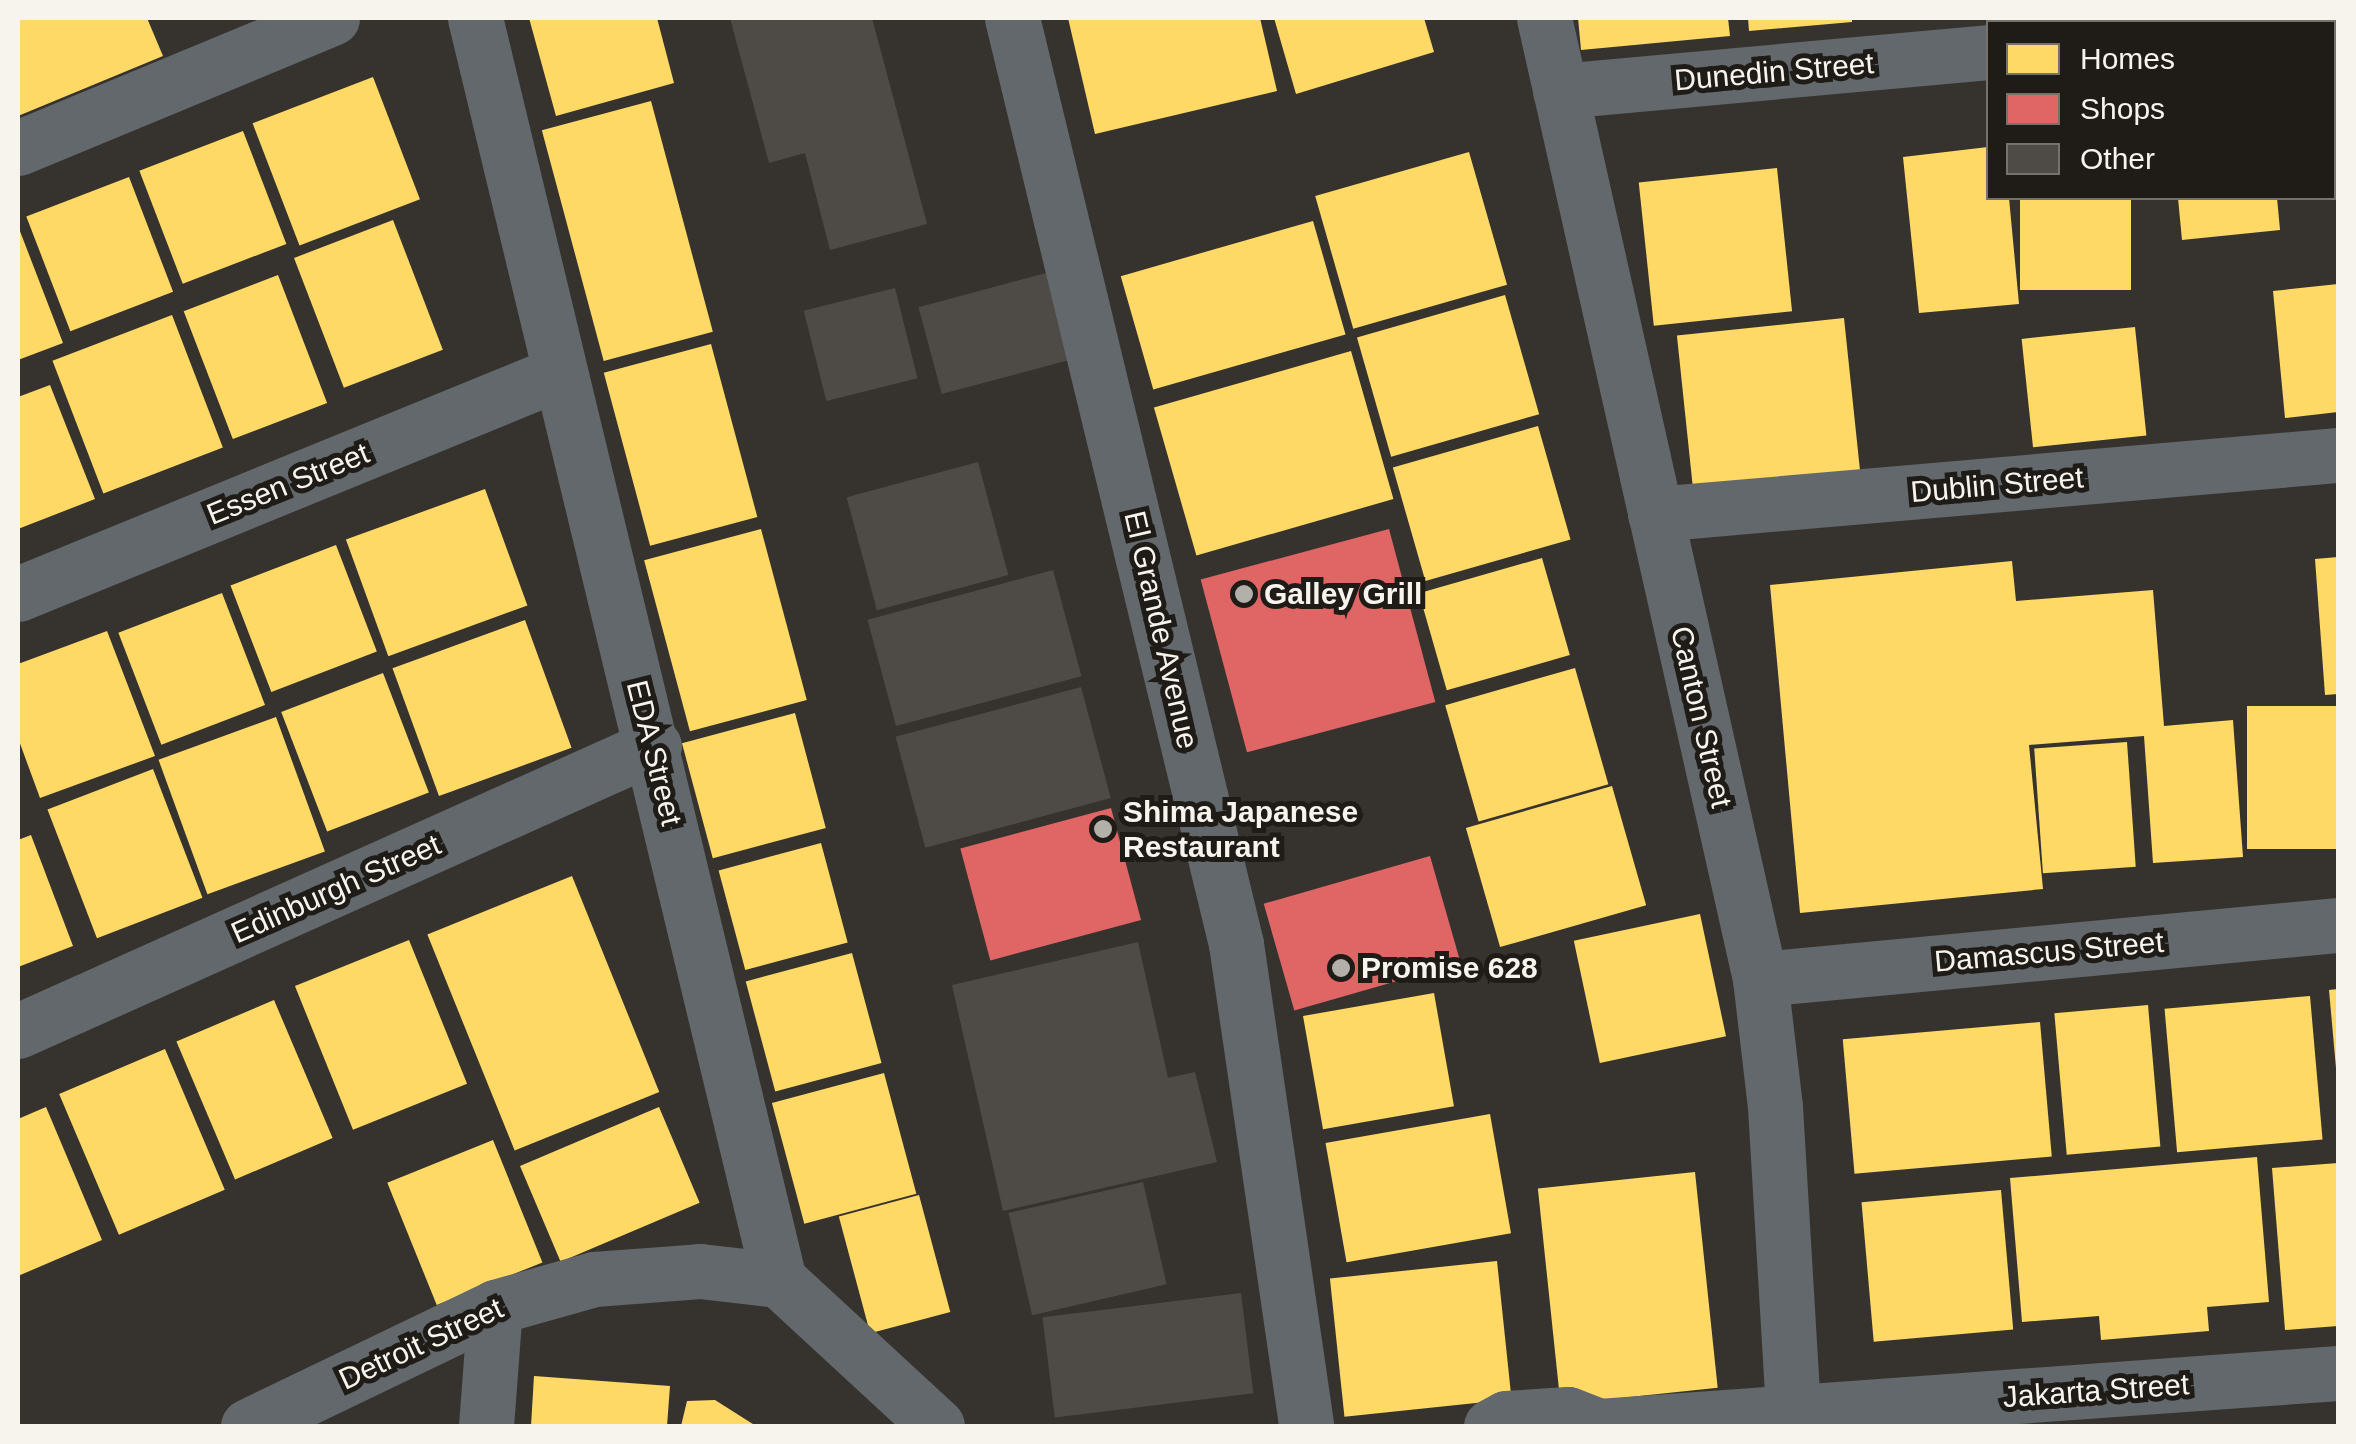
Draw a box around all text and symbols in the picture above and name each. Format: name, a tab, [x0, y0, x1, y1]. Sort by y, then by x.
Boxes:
legend	[1986, 20, 2336, 200]
text: Homes	[2080, 42, 2175, 75]
street label: Dunedin Street	[1673, 45, 1875, 99]
text: Shops	[2080, 92, 2165, 125]
text: Other	[2080, 142, 2155, 175]
street label: Essen Street	[202, 435, 374, 533]
street label: Dublin Street	[1909, 460, 2085, 510]
street label: El Grande Avenue	[1116, 507, 1206, 753]
place label: Galley Grill	[1264, 576, 1422, 612]
marker: Galley Grill	[1233, 583, 1255, 605]
street label: Canton Street	[1663, 623, 1739, 811]
street label: EDA Street	[618, 676, 690, 830]
place label: Shima Japanese Restaurant	[1123, 794, 1358, 864]
marker: Shima Japanese Restaurant	[1092, 818, 1114, 840]
street label: Edinburgh Street	[226, 827, 446, 951]
street label: Damascus Street	[1933, 924, 2165, 980]
place label: Promise 628	[1361, 950, 1538, 986]
marker: Promise 628	[1330, 957, 1352, 979]
street label: Detroit Street	[333, 1290, 509, 1398]
street label: Jakarta Street	[2002, 1367, 2190, 1415]

